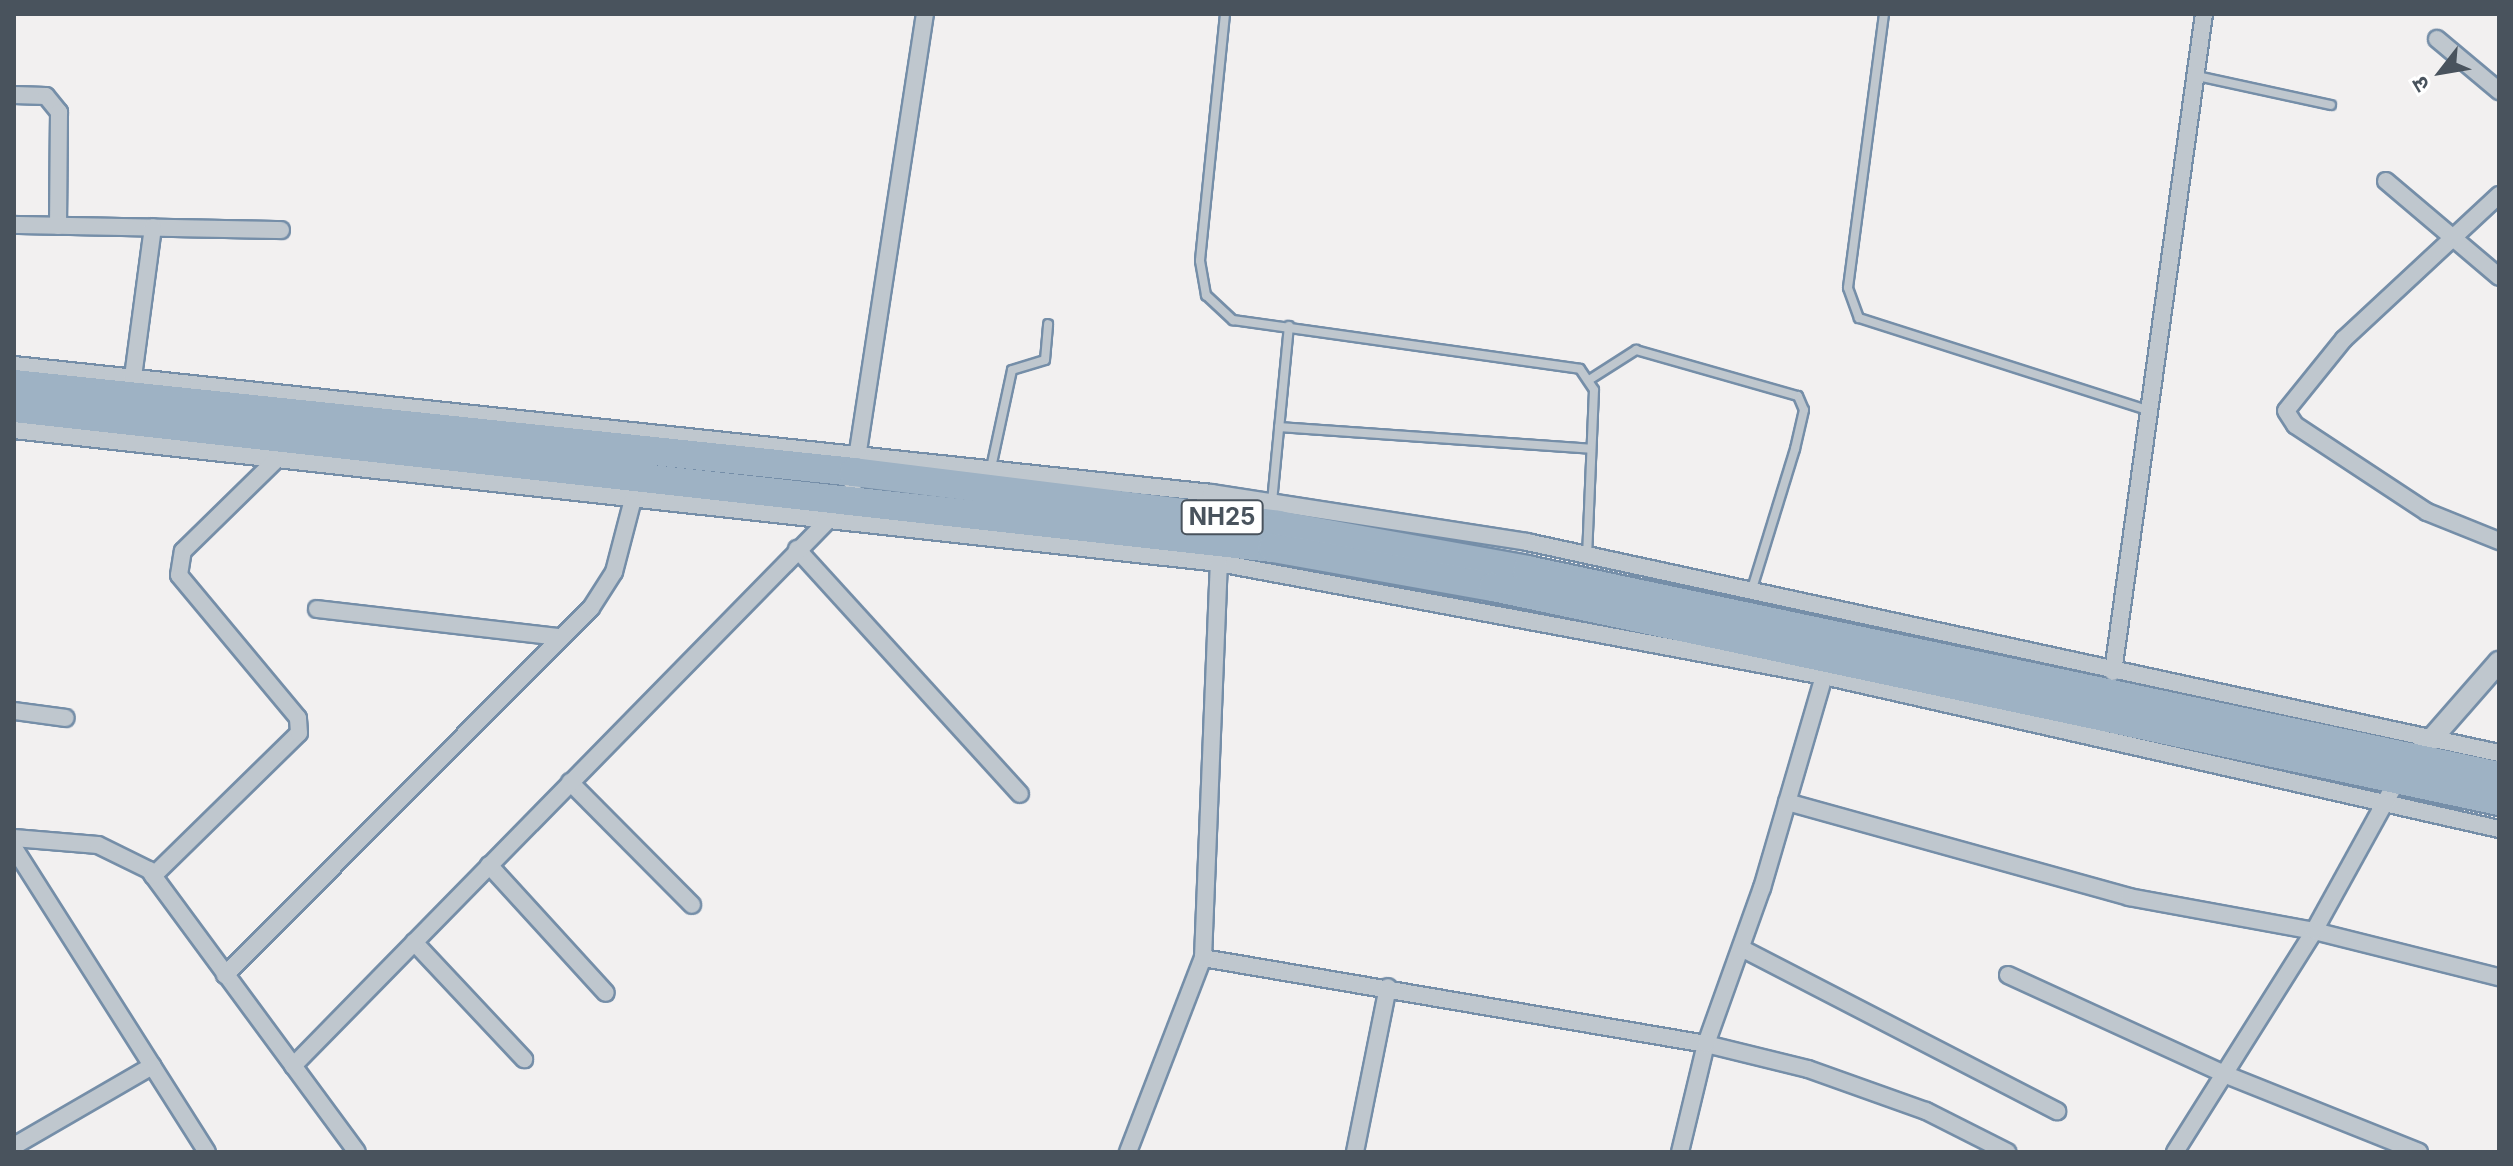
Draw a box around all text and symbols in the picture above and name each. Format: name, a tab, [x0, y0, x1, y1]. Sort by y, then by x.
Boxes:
north arrow	[2401, 32, 2481, 112]
text: उ	[2406, 72, 2435, 97]
road number: NH25	[1180, 497, 1264, 537]

